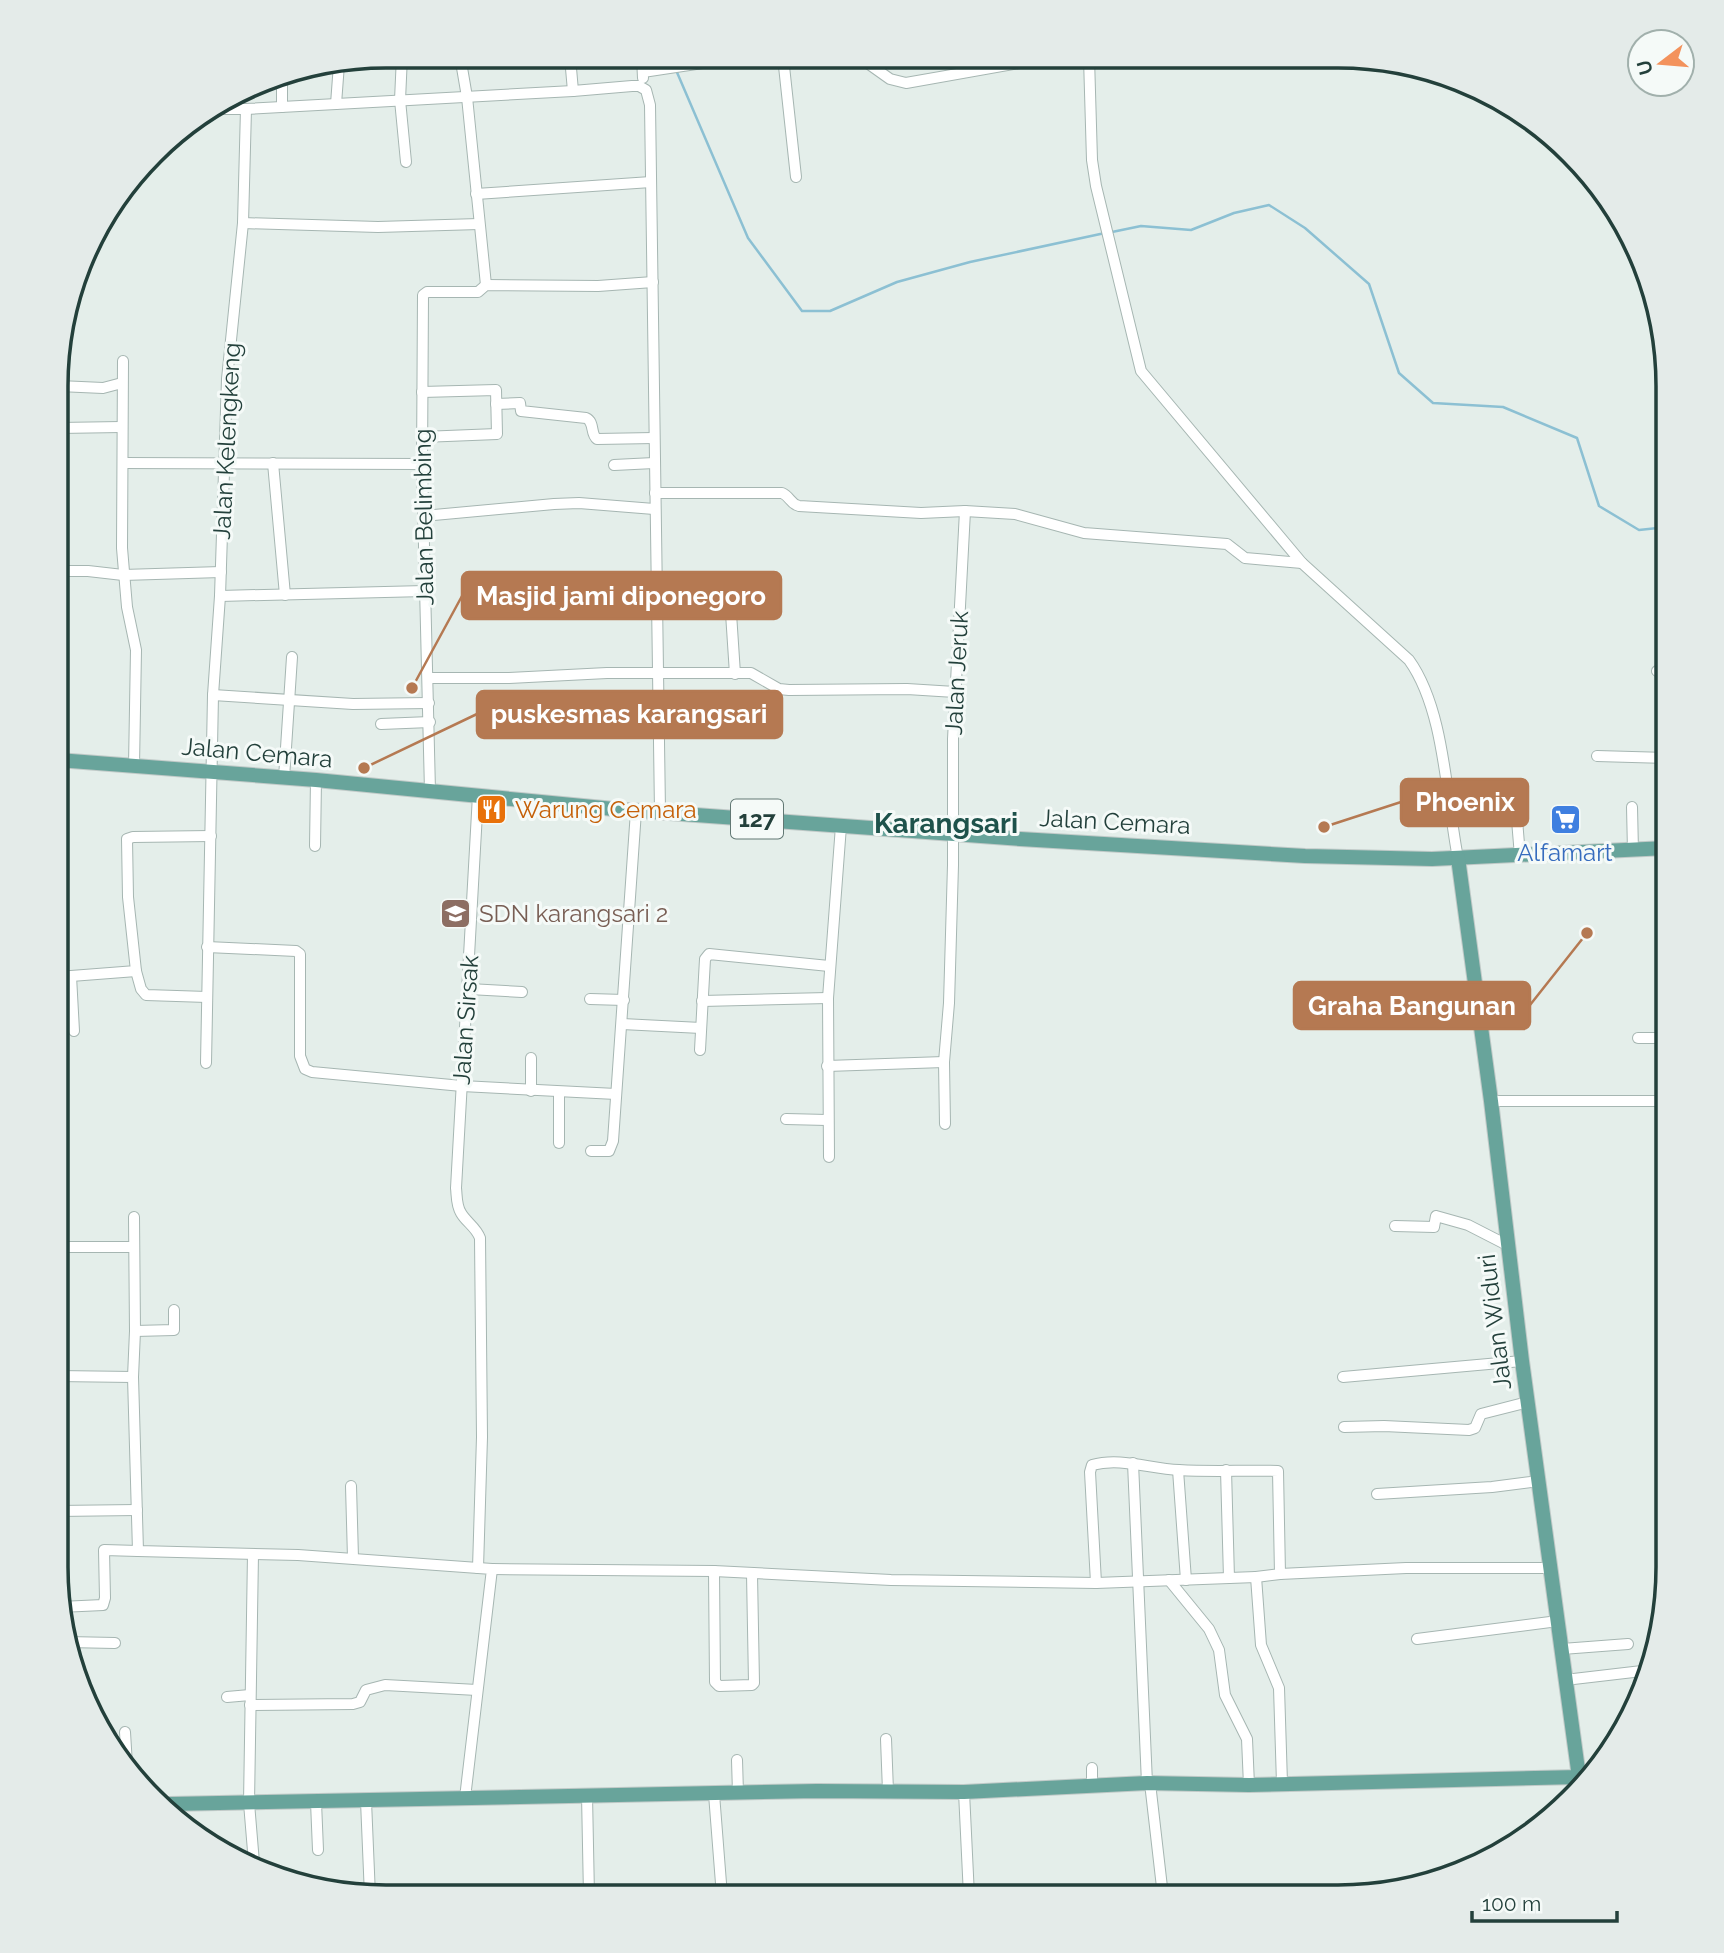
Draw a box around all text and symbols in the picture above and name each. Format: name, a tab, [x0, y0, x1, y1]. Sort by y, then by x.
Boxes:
north arrow	[1626, 28, 1696, 98]
text: U	[1632, 58, 1657, 78]
street label: Jalan Kelengkeng	[207, 342, 246, 540]
street label: Jalan Belimbing	[407, 428, 440, 606]
callout: Masjid jami diponegoro	[462, 572, 781, 619]
text: Masjid jami diponegoro	[476, 581, 766, 611]
street label: Jalan Jeruk	[939, 610, 974, 736]
callout: puskesmas karangsari	[477, 691, 782, 738]
text: puskesmas karangsari	[491, 699, 767, 729]
street label: Jalan Cemara	[180, 731, 334, 774]
callout: Phoenix	[1401, 779, 1528, 826]
text: Phoenix	[1415, 787, 1515, 817]
restaurant icon: Warung Cemara	[475, 793, 509, 827]
place label: Warung Cemara	[515, 795, 697, 824]
road number: 127	[731, 800, 783, 838]
supermarket icon: Alfamart	[1548, 802, 1582, 836]
street label: Jalan Cemara	[1039, 803, 1191, 840]
district label: Karangsari	[874, 807, 1018, 840]
place label: Alfamart	[1517, 838, 1613, 867]
school or university icon: SDN karangsari 2	[439, 897, 473, 931]
place label: SDN karangsari 2	[479, 899, 668, 928]
street label: Jalan Sirsak	[447, 954, 485, 1086]
callout: Graha Bangunan	[1294, 982, 1530, 1029]
text: Graha Bangunan	[1308, 991, 1516, 1021]
street label: Jalan Widuri	[1472, 1253, 1517, 1392]
scale bar	[1472, 1880, 1617, 1924]
text: 100 m	[1482, 1891, 1541, 1916]

